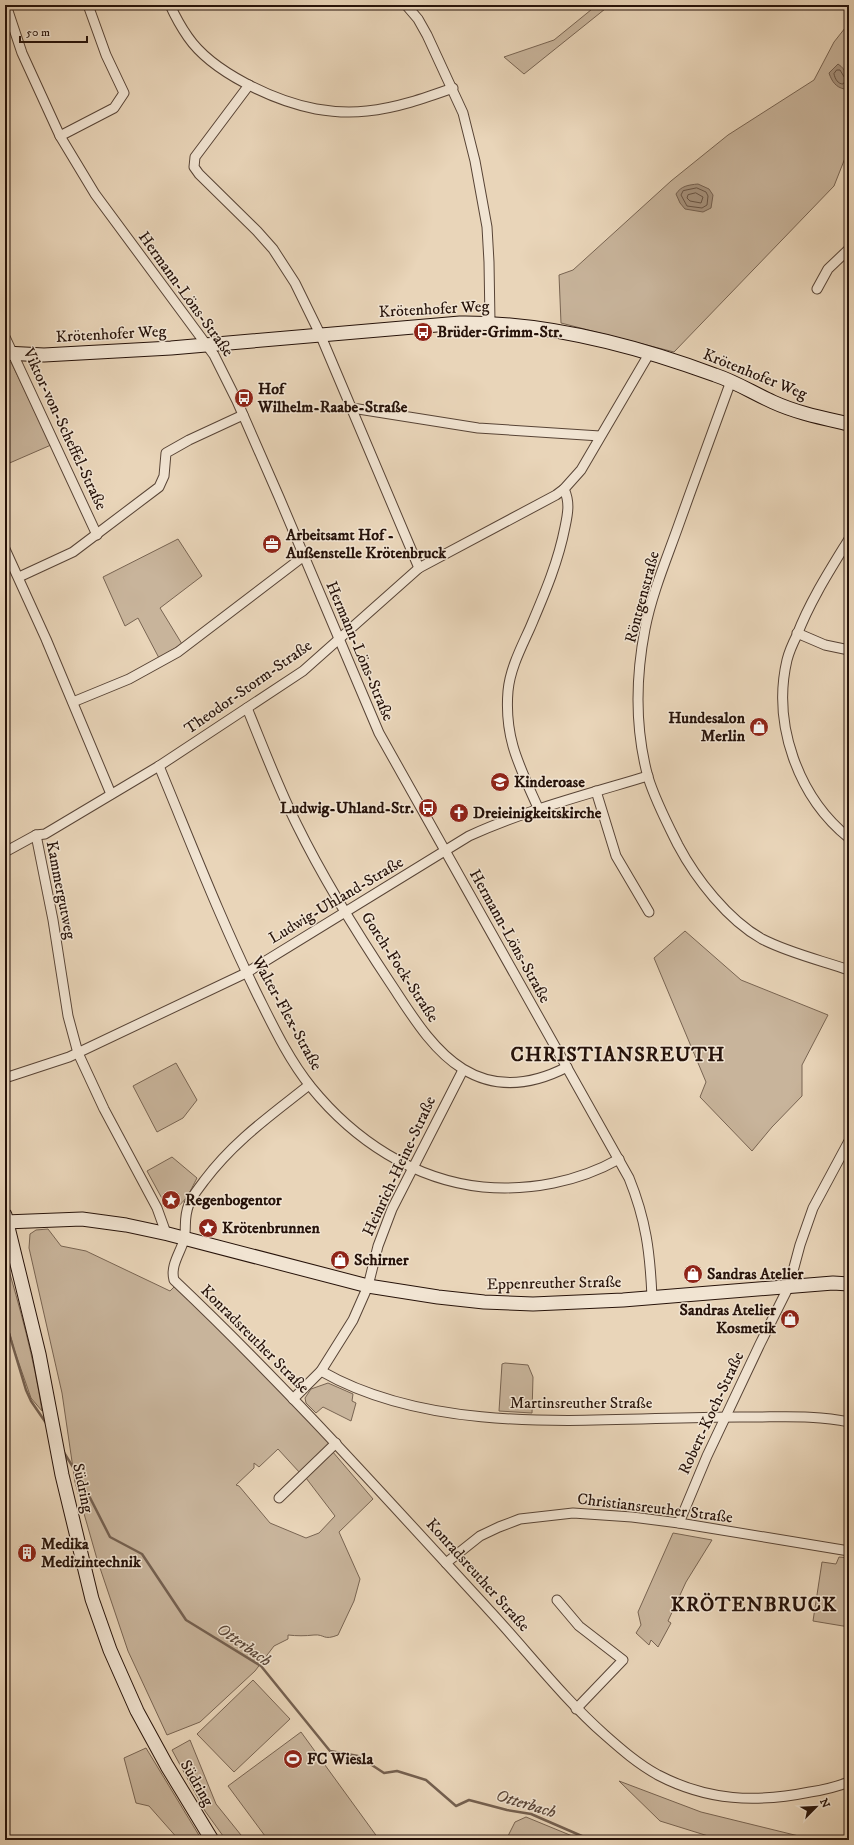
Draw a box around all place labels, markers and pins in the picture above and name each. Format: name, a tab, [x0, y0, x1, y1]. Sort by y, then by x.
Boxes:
bus stop icon: Brüder-Grimm-Str.	[412, 321, 434, 343]
place label: Brüder-Grimm-Str.	[437, 322, 563, 342]
place label: Hof Wilhelm-Raabe-Straße	[257, 379, 408, 417]
bus stop icon: Hof Wilhelm-Raabe-Straße	[233, 387, 255, 409]
place label: Arbeitsamt Hof - Außenstelle Krötenbruck	[285, 525, 447, 563]
office icon: Arbeitsamt Hof - Außenstelle Krötenbruck	[261, 533, 283, 555]
place label: Hundesalon Merlin	[668, 708, 746, 746]
shop icon: Hundesalon Merlin	[748, 716, 770, 738]
school or university icon: Kinderoase	[489, 771, 511, 793]
place label: Kinderoase	[514, 772, 585, 792]
bus stop icon: Ludwig-Uhland-Str.	[417, 797, 439, 819]
place label: Ludwig-Uhland-Str.	[280, 798, 414, 818]
church icon: Dreieinigkeitskirche	[448, 802, 470, 824]
place label: Dreieinigkeitskirche	[473, 803, 602, 823]
place icon: Regenbogentor	[160, 1189, 182, 1211]
place label: Regenbogentor	[185, 1190, 283, 1210]
place icon: Krötenbrunnen	[197, 1217, 219, 1239]
place label: Krötenbrunnen	[222, 1218, 320, 1238]
shop icon: Schirner	[329, 1249, 351, 1271]
place label: Schirner	[354, 1250, 410, 1270]
shop icon: Sandras Atelier	[682, 1263, 704, 1285]
place label: Sandras Atelier	[707, 1264, 805, 1284]
place label: Sandras Atelier Kosmetik	[680, 1300, 777, 1338]
shop icon: Sandras Atelier Kosmetik	[779, 1308, 801, 1330]
place label: Medika Medizintechnik	[41, 1534, 142, 1572]
building icon: Medika Medizintechnik	[16, 1542, 38, 1564]
sports icon: FC Wiesla	[282, 1748, 304, 1770]
place label: FC Wiesla	[307, 1749, 374, 1769]

